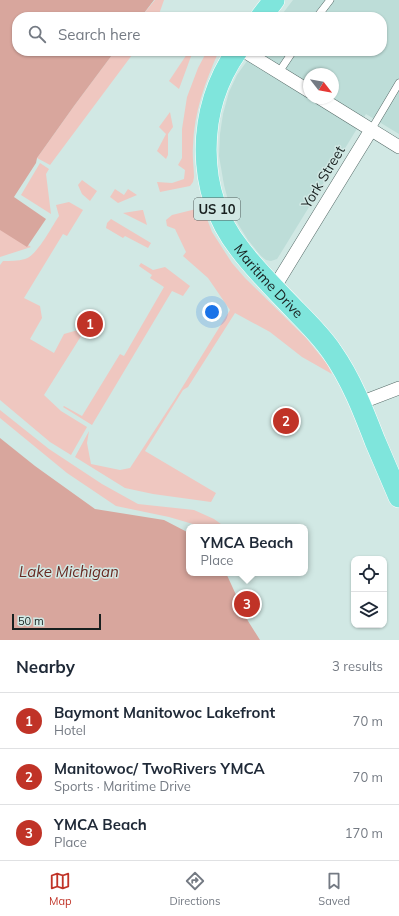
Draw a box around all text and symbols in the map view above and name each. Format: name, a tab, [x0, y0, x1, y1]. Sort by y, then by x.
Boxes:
search box	[12, 12, 387, 56]
icon: search	[26, 23, 48, 45]
text: Search here	[58, 25, 140, 44]
north arrow	[303, 68, 339, 104]
street label: York Street	[297, 142, 349, 213]
road number: US 10	[194, 198, 240, 220]
street label: Maritime Drive	[230, 240, 307, 322]
your location	[202, 302, 222, 322]
pin: 1	[77, 309, 103, 339]
pin: 2	[273, 406, 299, 436]
popup	[186, 524, 308, 576]
text: YMCA Beach	[201, 533, 293, 552]
text: Place	[201, 552, 233, 568]
map controls	[351, 556, 387, 628]
button: locate	[351, 556, 387, 592]
water label: Lake Michigan	[19, 562, 119, 581]
pin: 3	[234, 589, 260, 619]
button: layers	[351, 592, 387, 628]
scale bar	[12, 612, 101, 631]
text: 50 m	[18, 614, 44, 628]
text: Nearby	[16, 656, 75, 677]
text: 3 results	[332, 658, 383, 674]
text: Baymont Manitowoc Lakefront	[54, 703, 275, 722]
text: 1	[25, 713, 33, 729]
text: 70 m	[353, 713, 383, 729]
text: Hotel	[54, 722, 86, 738]
text: Manitowoc/ TwoRivers YMCA	[54, 759, 265, 778]
text: 2	[25, 769, 33, 785]
text: 70 m	[353, 769, 383, 785]
text: Sports · Maritime Drive	[54, 778, 191, 794]
text: YMCA Beach	[54, 815, 147, 834]
text: 3	[25, 825, 33, 841]
text: 170 m	[345, 825, 383, 841]
text: Place	[54, 834, 87, 850]
tab: Map	[49, 870, 72, 908]
tab: Directions	[170, 870, 220, 908]
tab: Saved	[318, 870, 350, 908]

